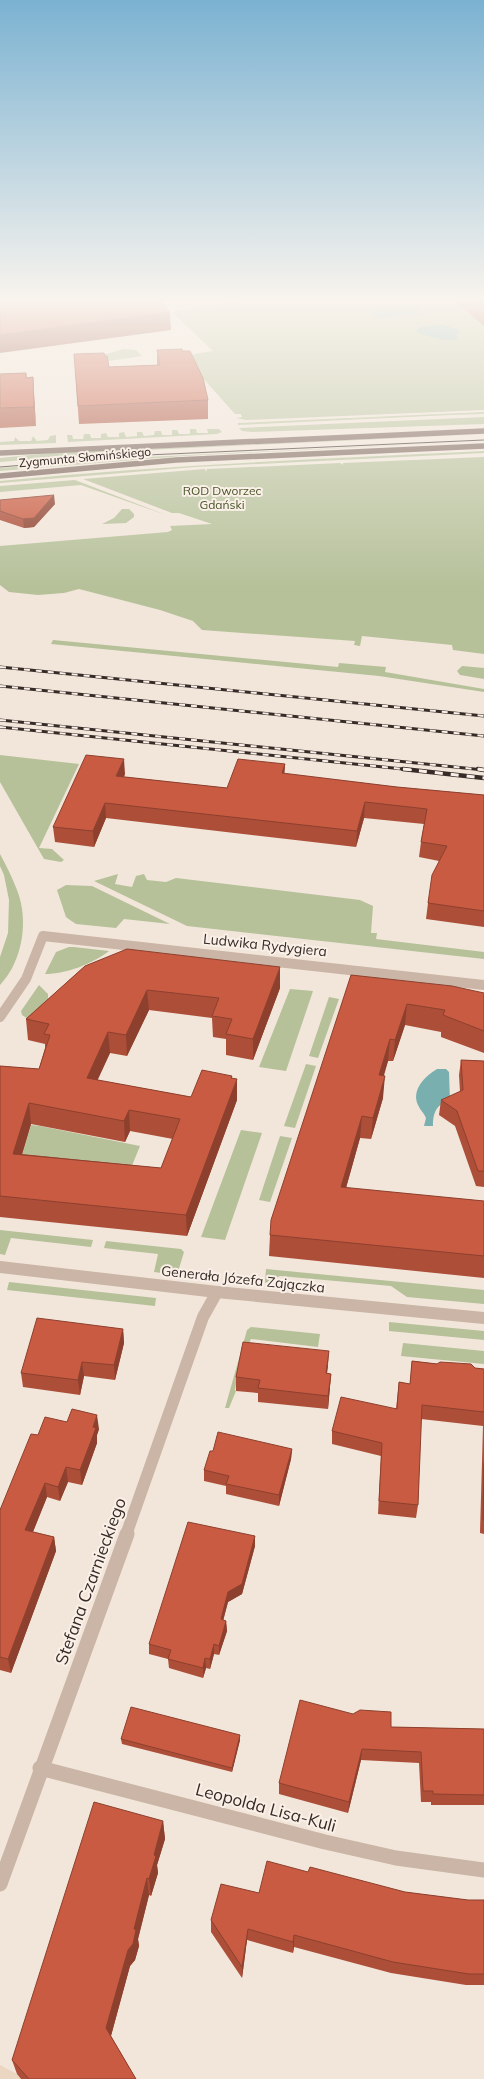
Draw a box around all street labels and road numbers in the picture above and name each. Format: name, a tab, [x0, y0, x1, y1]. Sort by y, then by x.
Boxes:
street label: Zygmunta Słomińskiego	[18, 444, 152, 470]
street label: Ludwika Rydygiera	[202, 930, 328, 960]
street label: Generała Józefa Zajączka	[160, 1261, 326, 1297]
street label: Stefana Czarnieckiego	[50, 1495, 130, 1667]
street label: Leopolda Lisa-Kuli	[193, 1778, 339, 1836]

